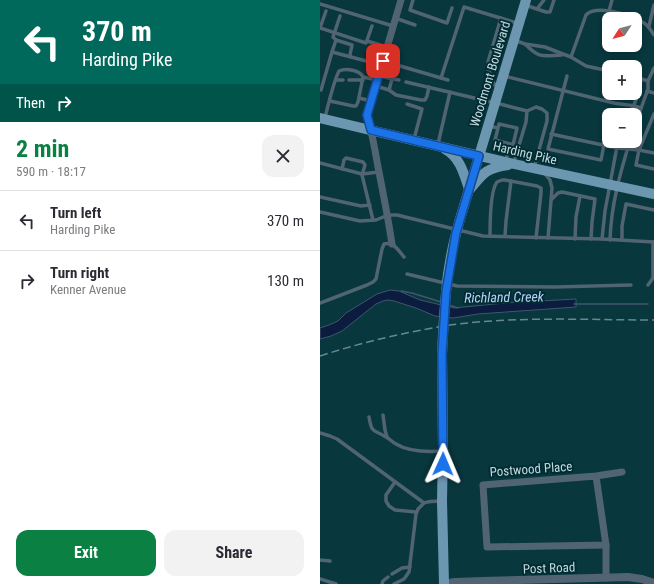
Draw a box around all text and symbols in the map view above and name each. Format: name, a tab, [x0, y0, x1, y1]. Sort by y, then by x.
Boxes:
north arrow	[602, 12, 642, 52]
map controls	[602, 12, 642, 148]
text: 370 m	[82, 15, 152, 48]
icon: left	[16, 16, 68, 68]
street label: Woodmont Boulevard	[467, 19, 513, 129]
pin	[366, 44, 400, 78]
text: Harding Pike	[82, 49, 172, 70]
icon: arrive	[372, 50, 394, 72]
button: +	[602, 60, 642, 100]
icon: right	[53, 92, 75, 114]
text: Then	[16, 94, 45, 112]
button: −	[602, 108, 642, 148]
text: 2 min	[16, 135, 69, 163]
button: close	[262, 135, 304, 177]
street label: Harding Pike	[492, 138, 558, 168]
text: 590 m · 18:17	[16, 164, 86, 179]
text: Turn left	[50, 204, 101, 222]
icon: left	[16, 210, 38, 232]
text: 370 m	[267, 212, 304, 230]
text: Harding Pike	[50, 222, 115, 237]
text: Turn right	[50, 264, 109, 282]
icon: right	[16, 270, 38, 292]
text: 130 m	[267, 272, 304, 290]
text: Kenner Avenue	[50, 282, 126, 297]
water label: Richland Creek	[464, 288, 545, 306]
position arrow	[422, 443, 464, 485]
street label: Postwood Place	[489, 459, 573, 479]
button: Exit	[16, 530, 156, 576]
button: Share	[164, 530, 304, 576]
street label: Post Road	[522, 560, 576, 576]

